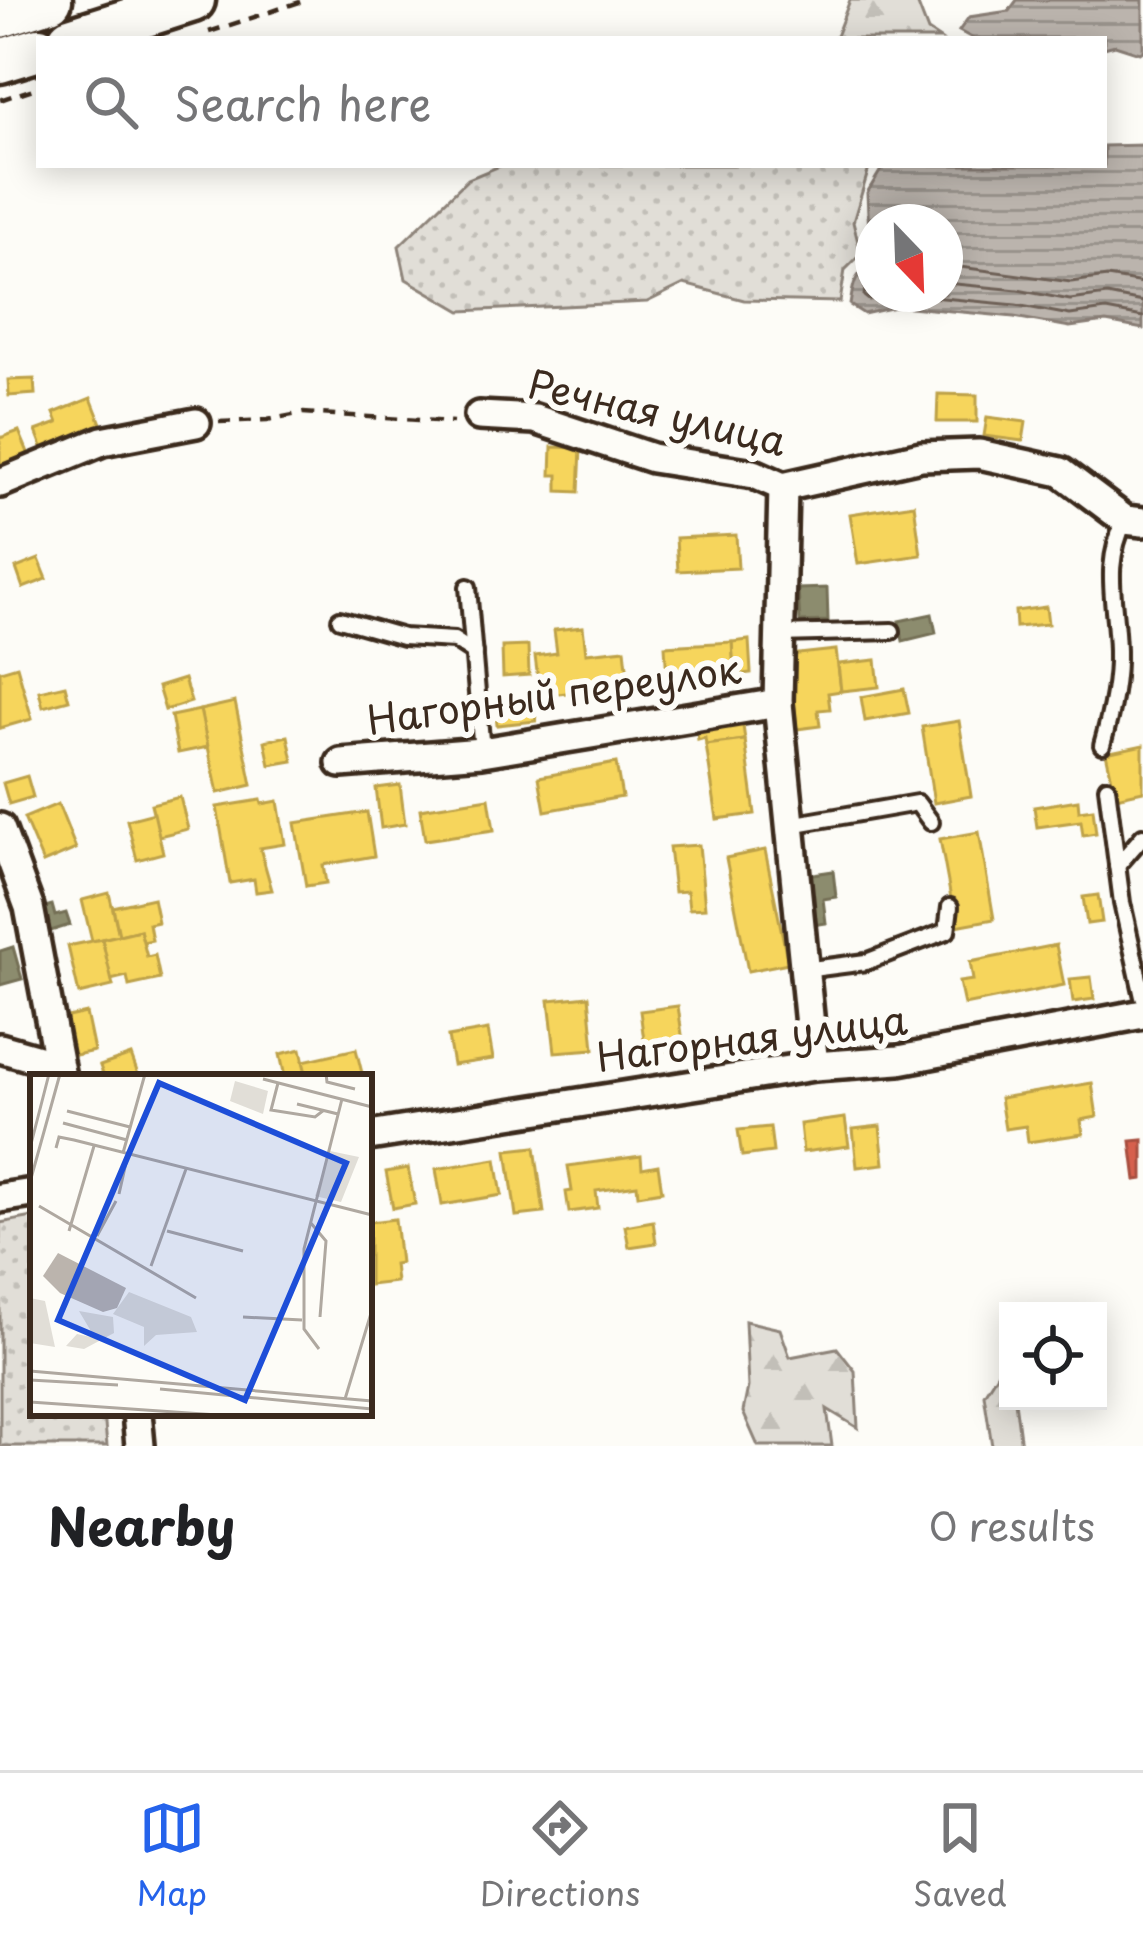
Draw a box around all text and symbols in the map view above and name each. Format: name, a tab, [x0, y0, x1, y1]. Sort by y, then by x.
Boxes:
search box	[36, 36, 1107, 168]
text: Search here	[174, 68, 431, 136]
icon: search	[78, 69, 144, 135]
north arrow	[855, 204, 963, 312]
street label: Речная улица	[523, 352, 793, 469]
street label: Нагорный переулок	[363, 637, 745, 748]
street label: Нагорная улица	[593, 988, 911, 1085]
inset map	[30, 1074, 372, 1416]
map controls	[999, 1302, 1107, 1410]
button: locate	[999, 1302, 1107, 1410]
text: Nearby	[48, 1486, 235, 1563]
text: 0 results	[929, 1495, 1095, 1554]
tab: Map	[136, 1795, 207, 1917]
tab: Directions	[480, 1795, 640, 1917]
tab: Saved	[913, 1795, 1007, 1917]

